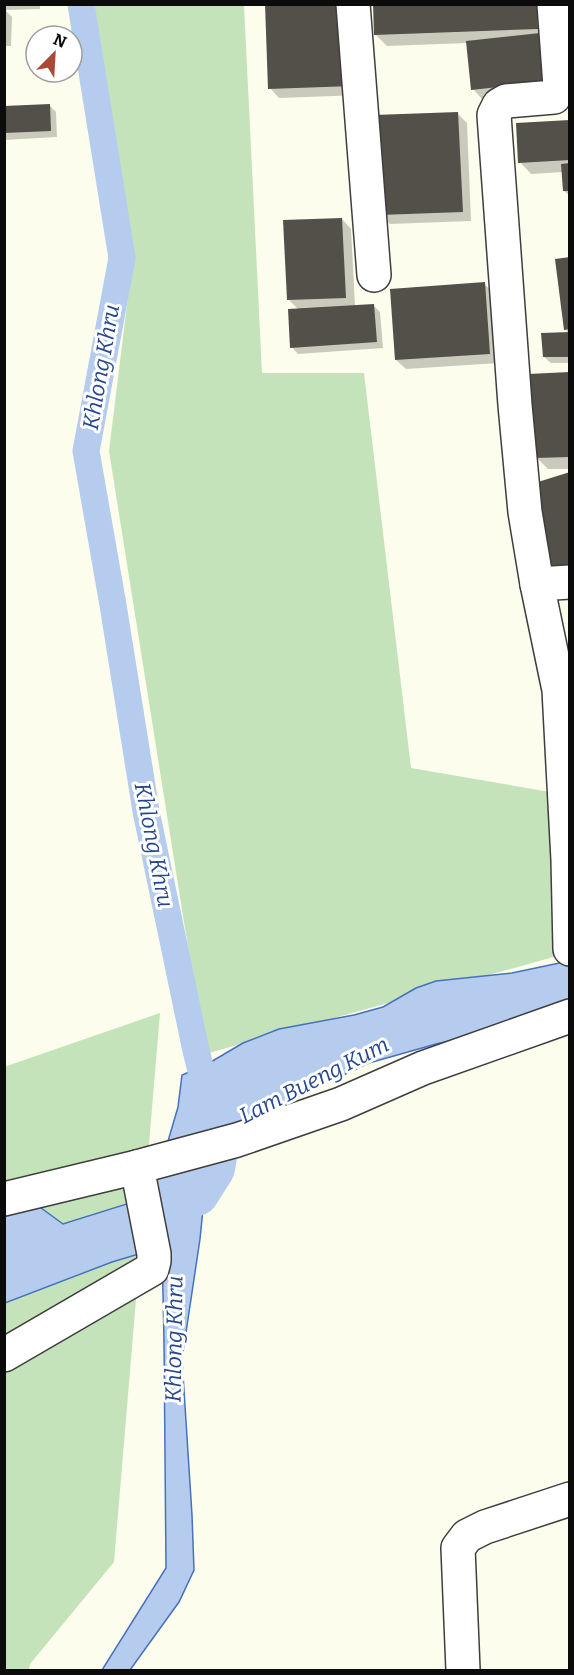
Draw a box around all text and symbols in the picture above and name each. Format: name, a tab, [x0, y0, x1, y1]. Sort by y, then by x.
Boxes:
north arrow	[24, 24, 84, 84]
text: N	[50, 30, 69, 52]
water label: Khlong Khru	[77, 302, 125, 432]
water label: Khlong Khru	[129, 780, 179, 910]
water label: Lam Bueng Kum	[235, 1031, 393, 1129]
water label: Khlong Khru	[159, 1275, 189, 1403]

